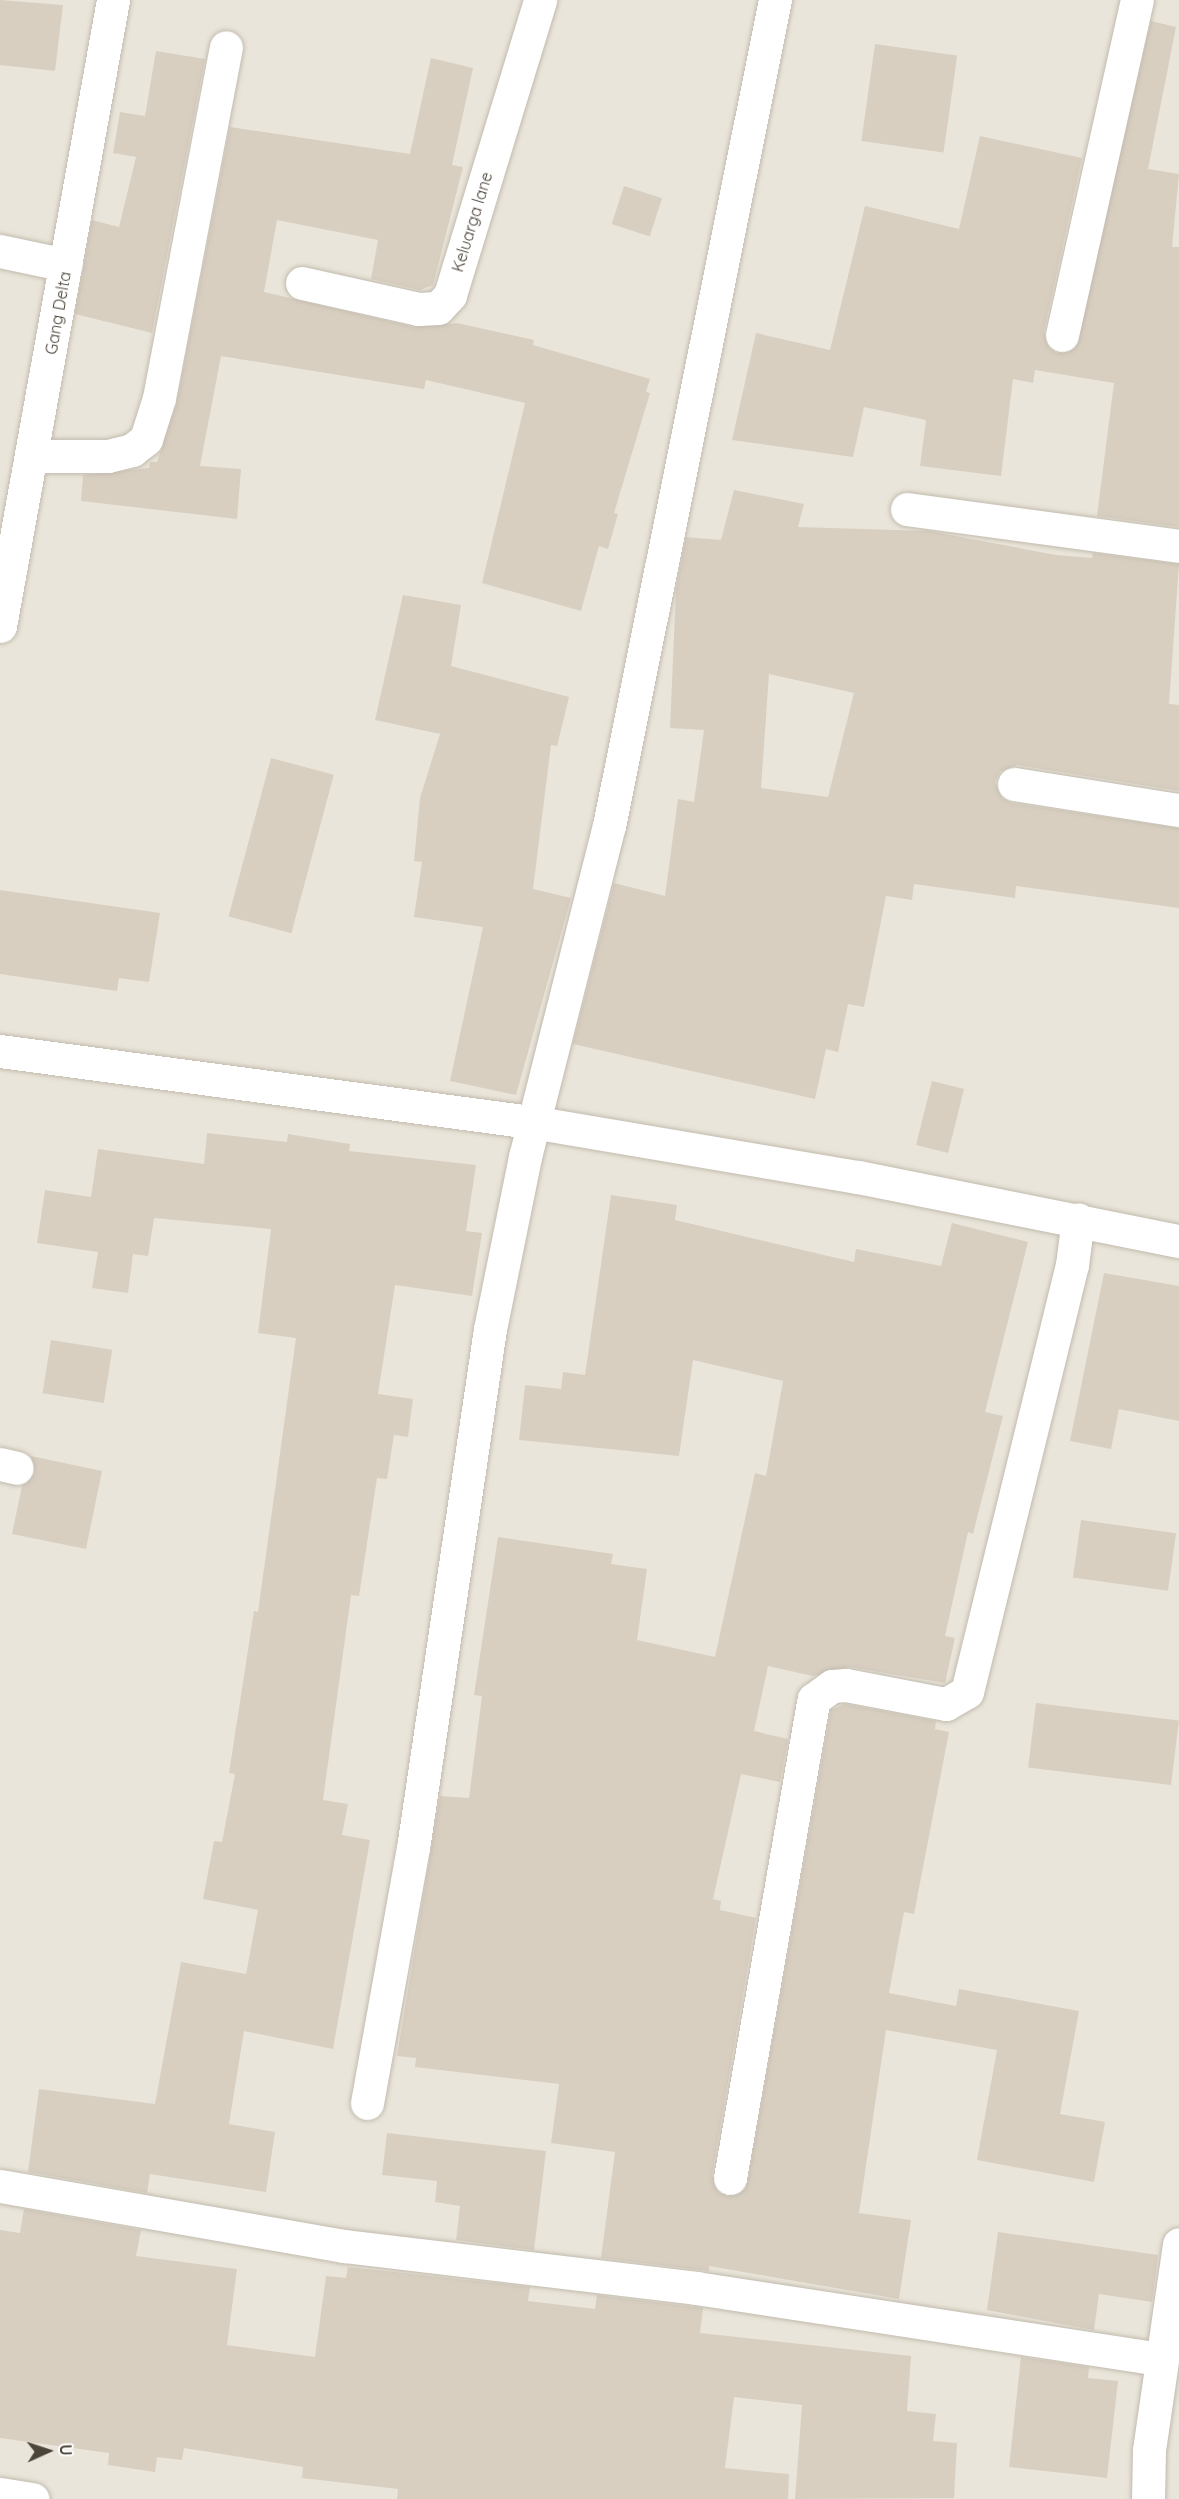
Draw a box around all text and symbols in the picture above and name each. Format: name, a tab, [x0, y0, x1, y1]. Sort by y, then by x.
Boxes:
street label: Keluarga lane	[448, 170, 496, 274]
street label: Gang Delta	[41, 270, 75, 356]
north arrow	[18, 2421, 78, 2481]
text: U	[56, 2444, 76, 2456]

